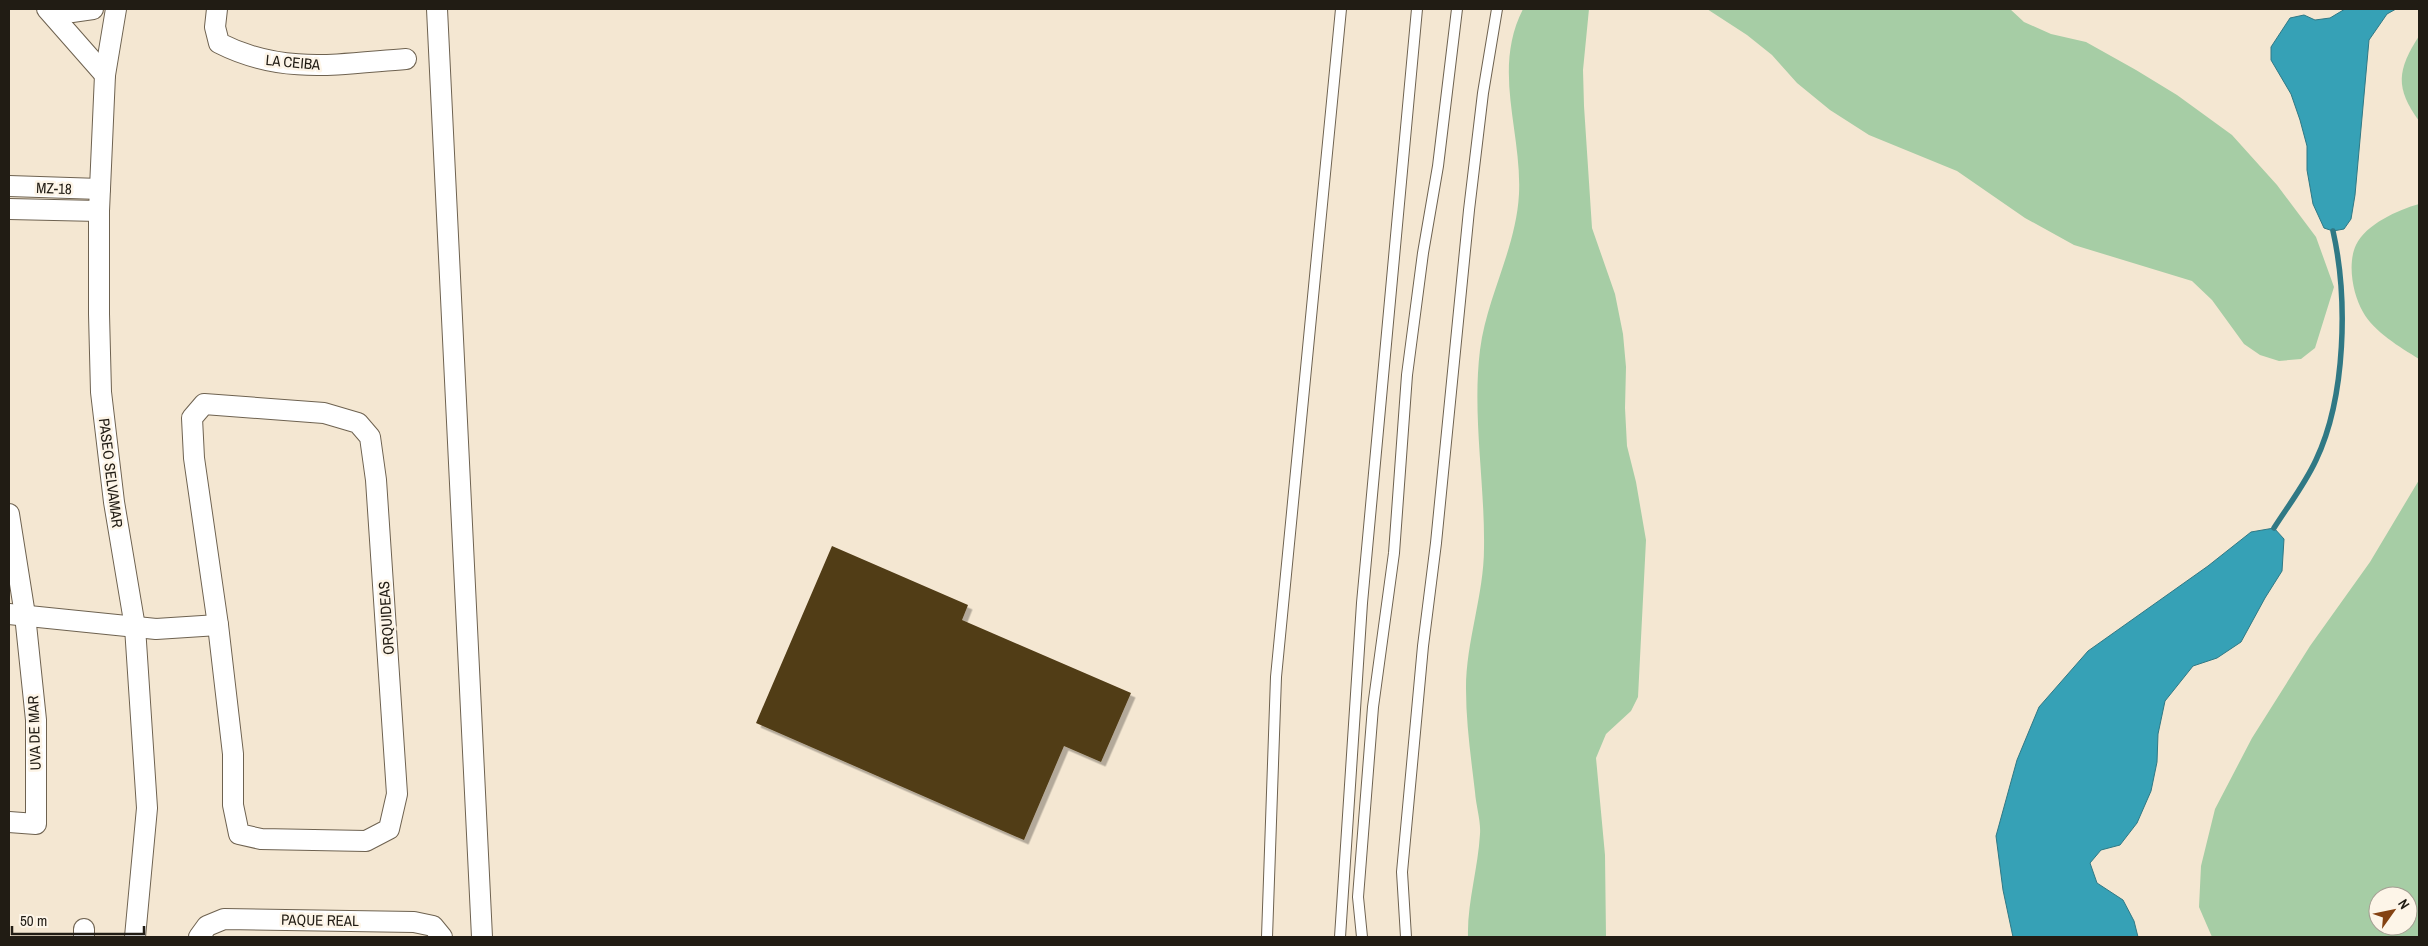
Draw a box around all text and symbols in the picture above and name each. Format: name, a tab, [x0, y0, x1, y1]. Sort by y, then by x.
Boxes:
street label: LA CEIBA	[265, 49, 322, 75]
street label: MZ-18	[36, 177, 72, 199]
street label: PASEO SELVAMAR	[94, 417, 128, 529]
street label: ORQUIDEAS	[373, 580, 399, 656]
street label: UVA DE MAR	[22, 695, 46, 771]
north arrow	[2368, 886, 2418, 936]
text: N	[2394, 896, 2414, 912]
scale bar	[12, 904, 145, 936]
street label: PAQUE REAL	[281, 909, 359, 931]
text: 50 m	[20, 910, 47, 931]

